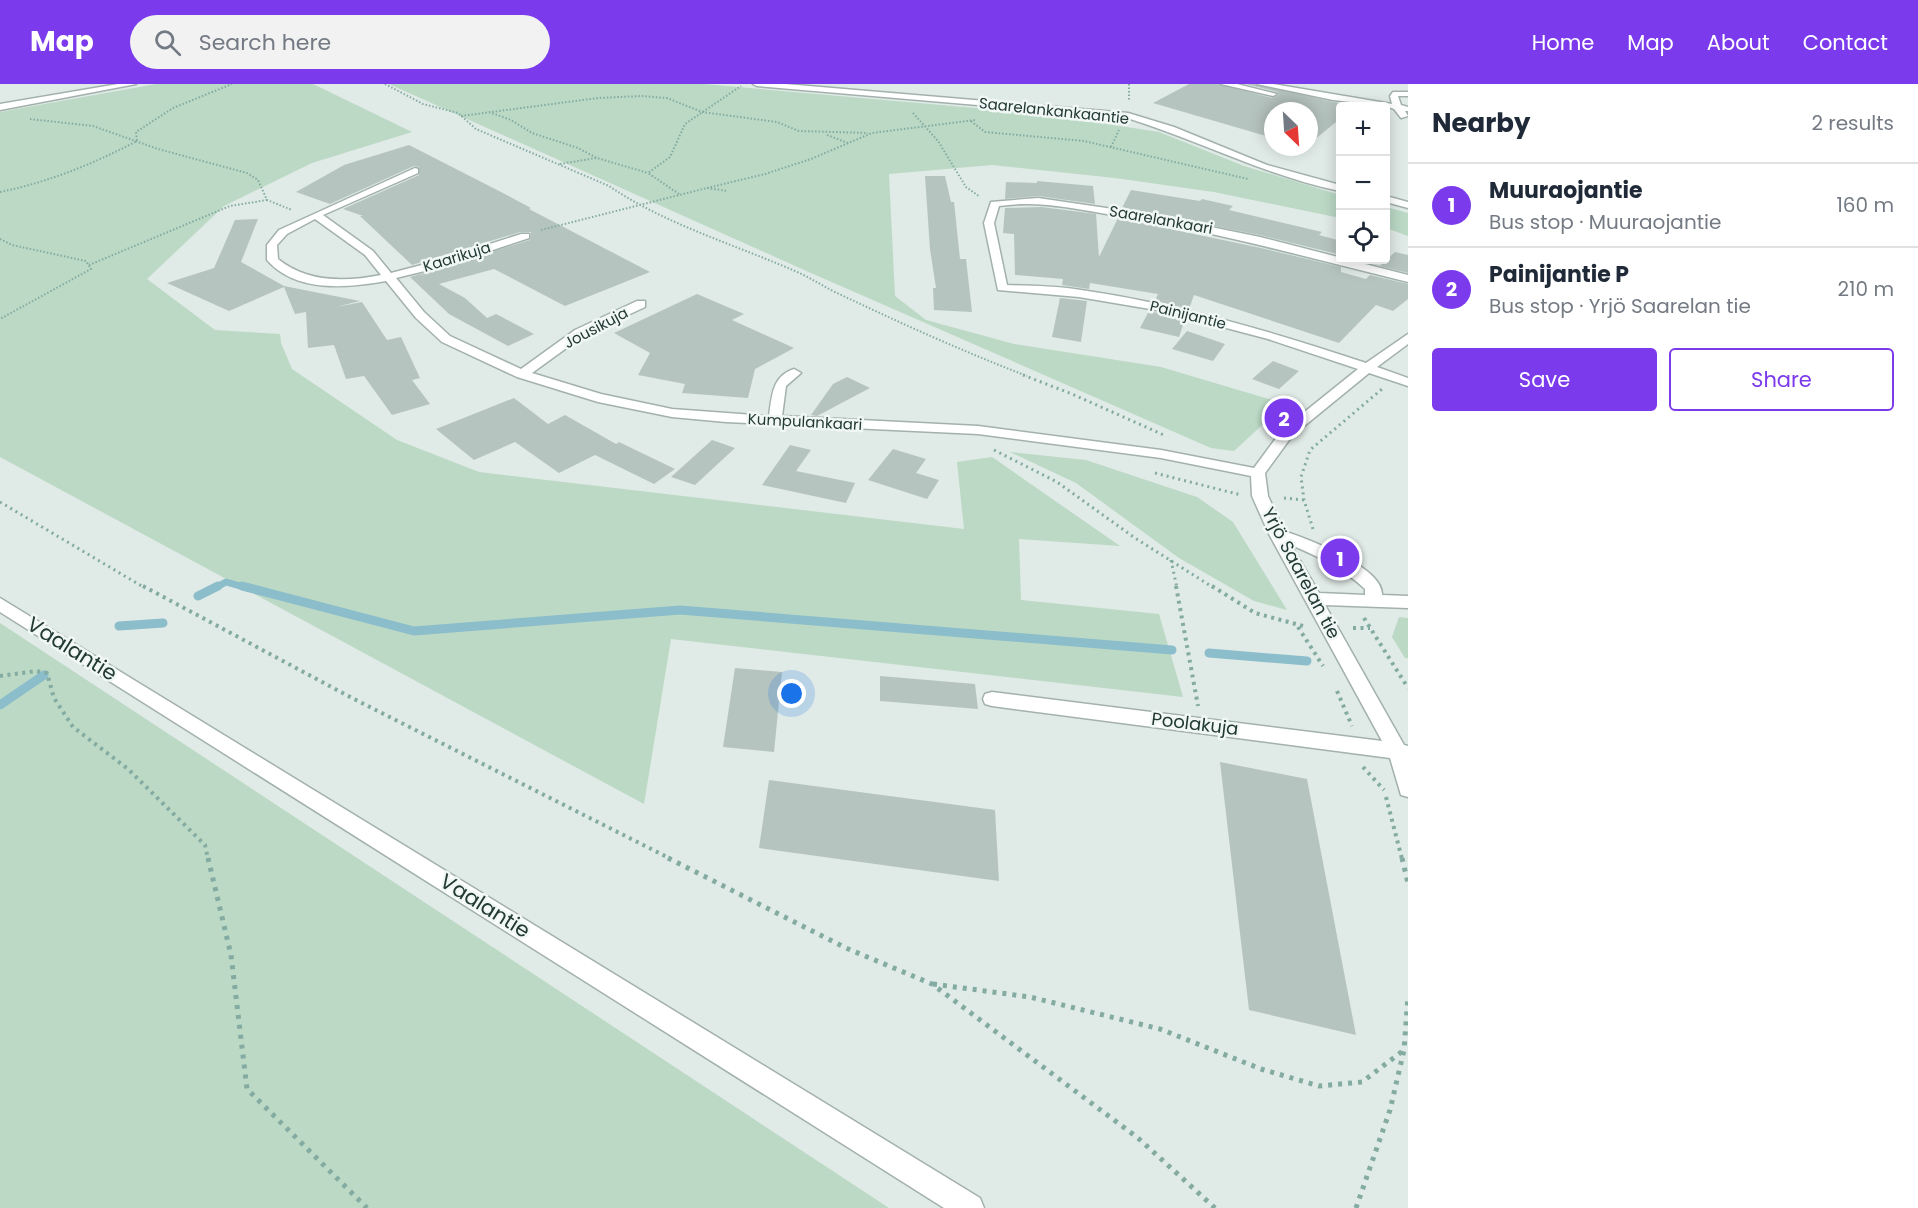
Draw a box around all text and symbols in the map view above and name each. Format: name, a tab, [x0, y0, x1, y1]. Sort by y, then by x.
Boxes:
search box	[130, 15, 550, 69]
text: Map	[30, 22, 94, 61]
icon: search	[151, 26, 184, 59]
text: Search here	[199, 27, 331, 58]
text: Home	[1532, 28, 1594, 57]
text: Map	[1627, 28, 1674, 57]
text: About	[1707, 28, 1770, 57]
text: Contact	[1803, 28, 1888, 57]
street label: Saarelankankaantie	[978, 92, 1130, 129]
north arrow	[1264, 102, 1318, 156]
map controls	[1336, 102, 1390, 264]
button: +	[1336, 102, 1390, 156]
text: Nearby	[1432, 105, 1530, 141]
text: 2 results	[1811, 109, 1894, 137]
button: −	[1336, 156, 1390, 210]
text: Muuraojantie	[1489, 175, 1642, 206]
text: 1	[1448, 191, 1455, 219]
text: 160 m	[1836, 191, 1894, 219]
street label: Saarelankaari	[1108, 200, 1214, 239]
text: Bus stop · Muuraojantie	[1489, 208, 1721, 236]
button: locate	[1336, 210, 1390, 264]
street label: Kaarikuja	[420, 236, 493, 277]
text: Painijantie P	[1489, 259, 1629, 290]
text: 2	[1446, 275, 1457, 303]
text: 210 m	[1838, 275, 1894, 303]
text: Bus stop · Yrjö Saarelan tie	[1489, 292, 1751, 320]
street label: Painijantie	[1148, 295, 1228, 334]
street label: Jousikuja	[560, 302, 632, 353]
button: Save	[1432, 348, 1657, 411]
button: Share	[1669, 348, 1894, 411]
pin: 2	[1264, 396, 1304, 440]
street label: Kumpulankaari	[747, 408, 863, 435]
street label: Yrjö Saarelan tie	[1256, 503, 1347, 643]
pin: 1	[1320, 536, 1360, 580]
street label: Vaalantie	[22, 609, 123, 688]
your location	[777, 679, 806, 708]
street label: Poolakuja	[1150, 706, 1240, 741]
street label: Vaalantie	[435, 866, 536, 945]

